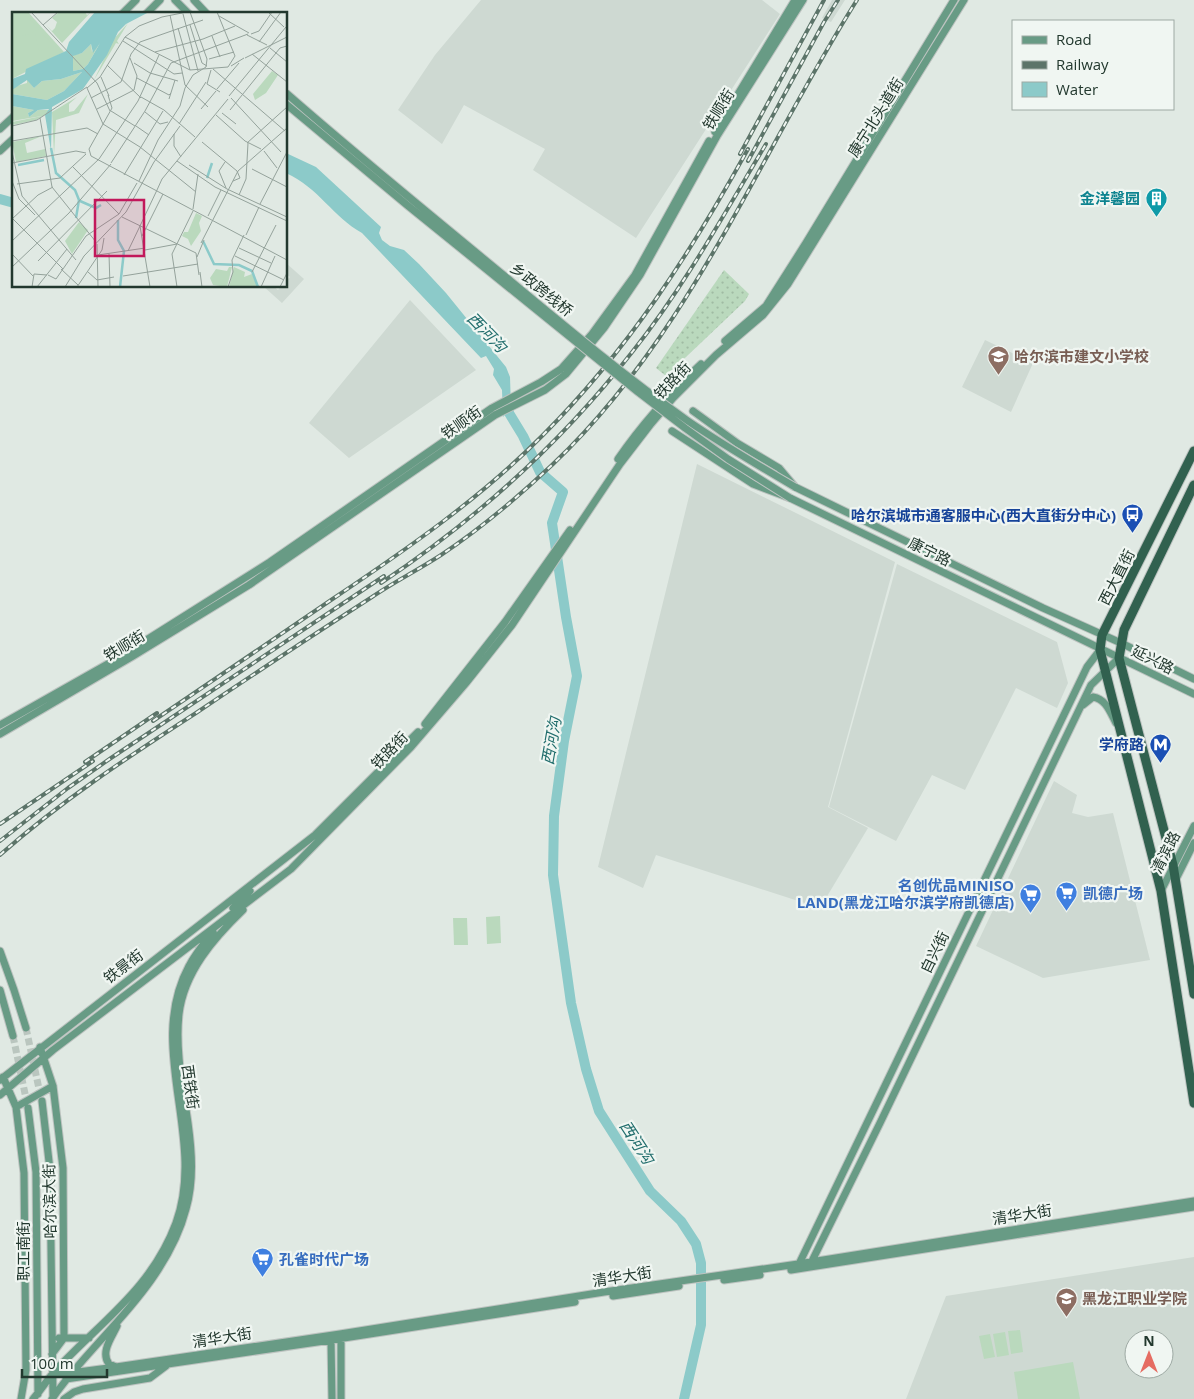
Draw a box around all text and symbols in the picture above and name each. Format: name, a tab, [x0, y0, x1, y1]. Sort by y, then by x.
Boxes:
inset map	[12, 12, 288, 288]
legend	[1012, 20, 1174, 110]
text: Road	[1056, 29, 1092, 49]
text: Railway	[1056, 54, 1109, 74]
street label: 康宁北头道街	[843, 74, 907, 160]
text: Water	[1056, 79, 1098, 99]
street label: 铁顺街	[698, 85, 738, 133]
building icon: 金洋馨园	[1144, 186, 1168, 217]
place label: 金洋馨园	[1080, 188, 1140, 208]
street label: 乡政跨线桥	[507, 258, 577, 320]
water label: 西河沟	[462, 307, 513, 358]
school or university icon: 哈尔滨市建文小学校	[986, 344, 1010, 375]
place label: 哈尔滨市建文小学校	[1014, 346, 1149, 366]
street label: 铁路街	[649, 357, 695, 403]
street label: 铁顺街	[437, 401, 485, 443]
bus stop icon: 哈尔滨城市通客服中心(西大直街分中心)	[1120, 503, 1144, 534]
place label: 哈尔滨城市通客服中心(西大直街分中心)	[851, 505, 1116, 525]
street label: 康宁路	[905, 532, 955, 570]
street label: 西大直街	[1093, 546, 1139, 608]
street label: 铁顺街	[100, 625, 148, 665]
street label: 延兴路	[1128, 640, 1178, 678]
water label: 西河沟	[536, 713, 566, 767]
street label: 铁路街	[366, 727, 412, 773]
metro station icon: 学府路	[1148, 732, 1172, 763]
place label: 学府路	[1099, 734, 1144, 754]
street label: 清滨路	[1146, 827, 1184, 877]
place label: 名创优品MINISO LAND(黑龙江哈尔滨学府凯德店)	[797, 875, 1014, 912]
supermarket icon: 凯德广场	[1055, 881, 1079, 912]
supermarket icon: 名创优品MINISO LAND(黑龙江哈尔滨学府凯德店)	[1018, 882, 1042, 913]
place label: 凯德广场	[1083, 883, 1143, 903]
street label: 自兴街	[915, 927, 953, 977]
street label: 铁景街	[99, 944, 147, 988]
street label: 西铁街	[178, 1063, 204, 1111]
water label: 西河沟	[615, 1116, 660, 1170]
street label: 哈尔滨大街	[38, 1163, 60, 1239]
street label: 清华大街	[991, 1199, 1053, 1229]
street label: 职工南街	[13, 1221, 33, 1281]
supermarket icon: 孔雀时代广场	[251, 1247, 275, 1278]
place label: 孔雀时代广场	[279, 1249, 369, 1269]
street label: 清华大街	[591, 1261, 653, 1291]
school or university icon: 黑龙江职业学院	[1054, 1286, 1078, 1317]
place label: 黑龙江职业学院	[1082, 1288, 1187, 1308]
street label: 清华大街	[191, 1322, 253, 1352]
north arrow	[1124, 1329, 1174, 1379]
text: N	[1143, 1331, 1155, 1350]
scale bar	[22, 1346, 108, 1378]
text: 100 m	[30, 1353, 74, 1373]

